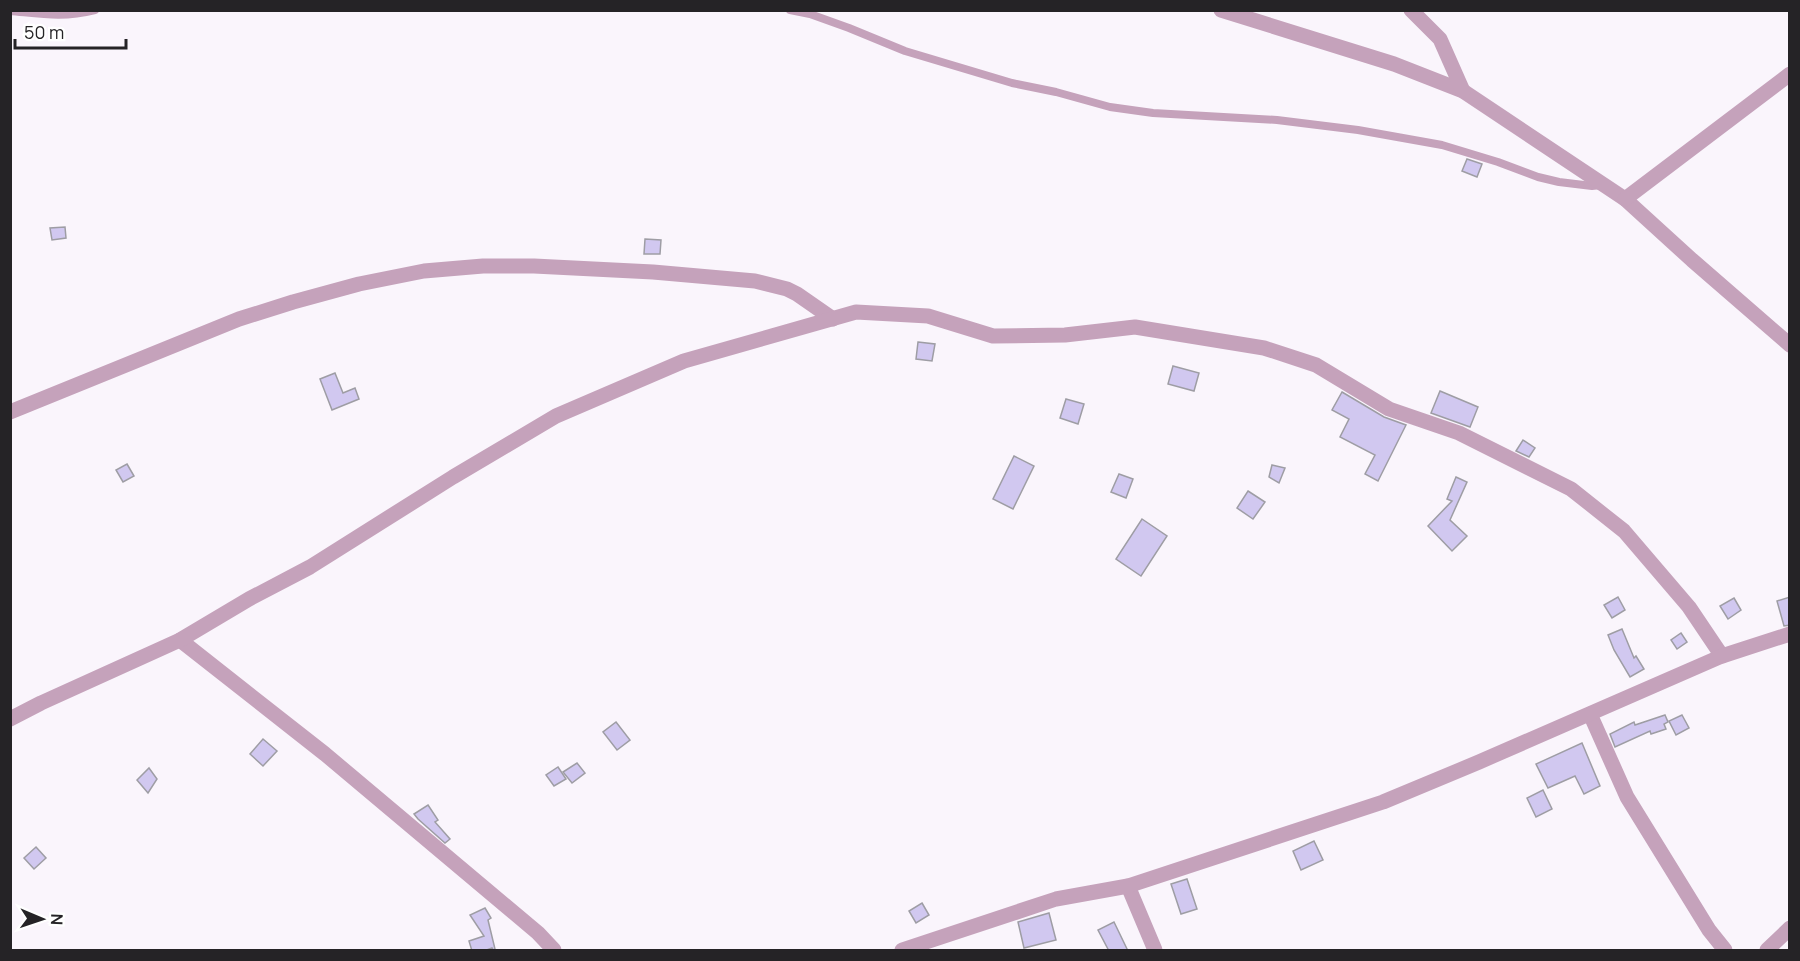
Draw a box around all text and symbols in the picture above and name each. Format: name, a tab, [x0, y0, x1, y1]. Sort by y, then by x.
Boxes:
scale bar	[15, 12, 126, 50]
text: 50 m	[24, 20, 64, 44]
north arrow	[12, 889, 72, 949]
text: N	[46, 913, 68, 926]

